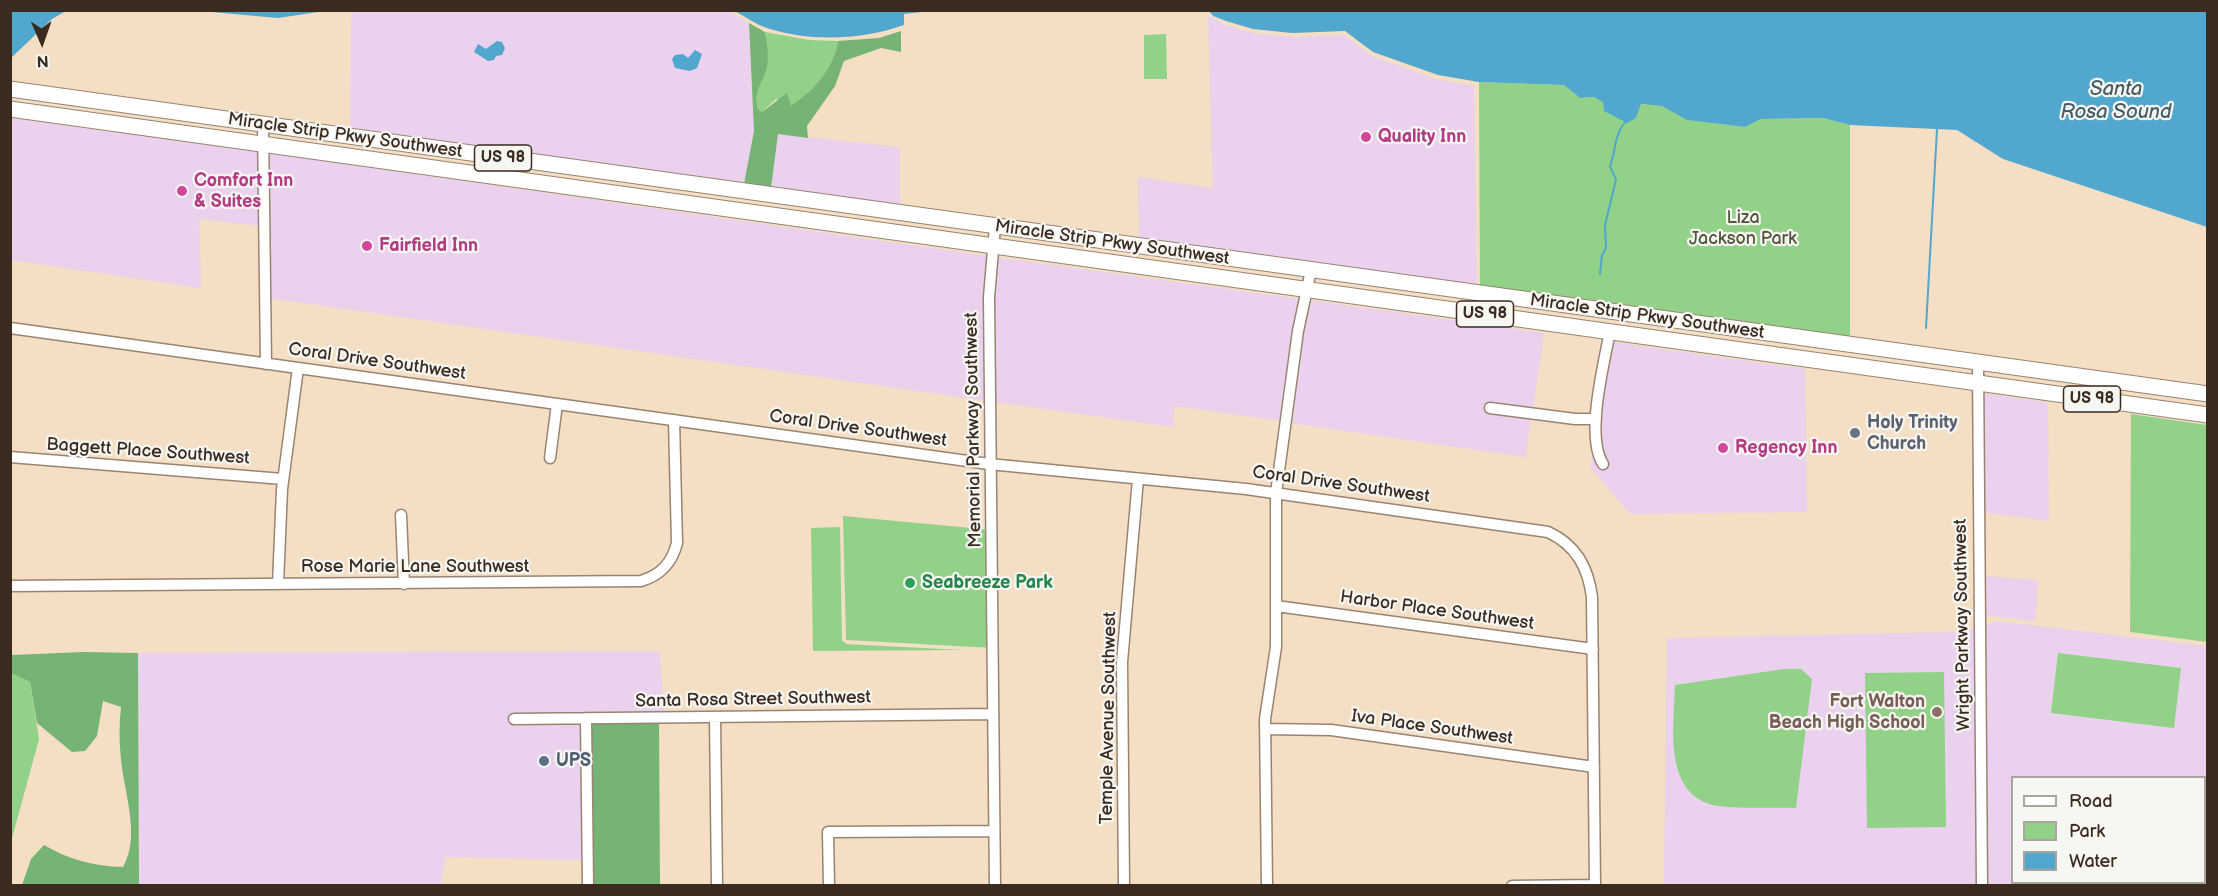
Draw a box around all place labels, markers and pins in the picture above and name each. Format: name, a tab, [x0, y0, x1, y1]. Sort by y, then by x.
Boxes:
place label: Quality Inn	[1378, 126, 1466, 148]
marker: Quality Inn	[1359, 130, 1373, 144]
place label: Comfort Inn & Suites	[194, 170, 293, 213]
marker: Comfort Inn & Suites	[175, 184, 189, 198]
place label: Fairfield Inn	[379, 235, 478, 257]
marker: Fairfield Inn	[360, 239, 374, 253]
place label: Holy Trinity Church	[1867, 412, 1958, 454]
marker: Holy Trinity Church	[1848, 426, 1862, 440]
place label: Regency Inn	[1735, 437, 1837, 459]
marker: Regency Inn	[1716, 441, 1730, 455]
place label: Seabreeze Park	[922, 572, 1053, 594]
marker: Seabreeze Park	[903, 576, 917, 590]
place label: Fort Walton Beach High School	[1769, 691, 1925, 734]
marker: Fort Walton Beach High School	[1930, 705, 1944, 719]
place label: UPS	[556, 750, 591, 772]
marker: UPS	[537, 754, 551, 768]

